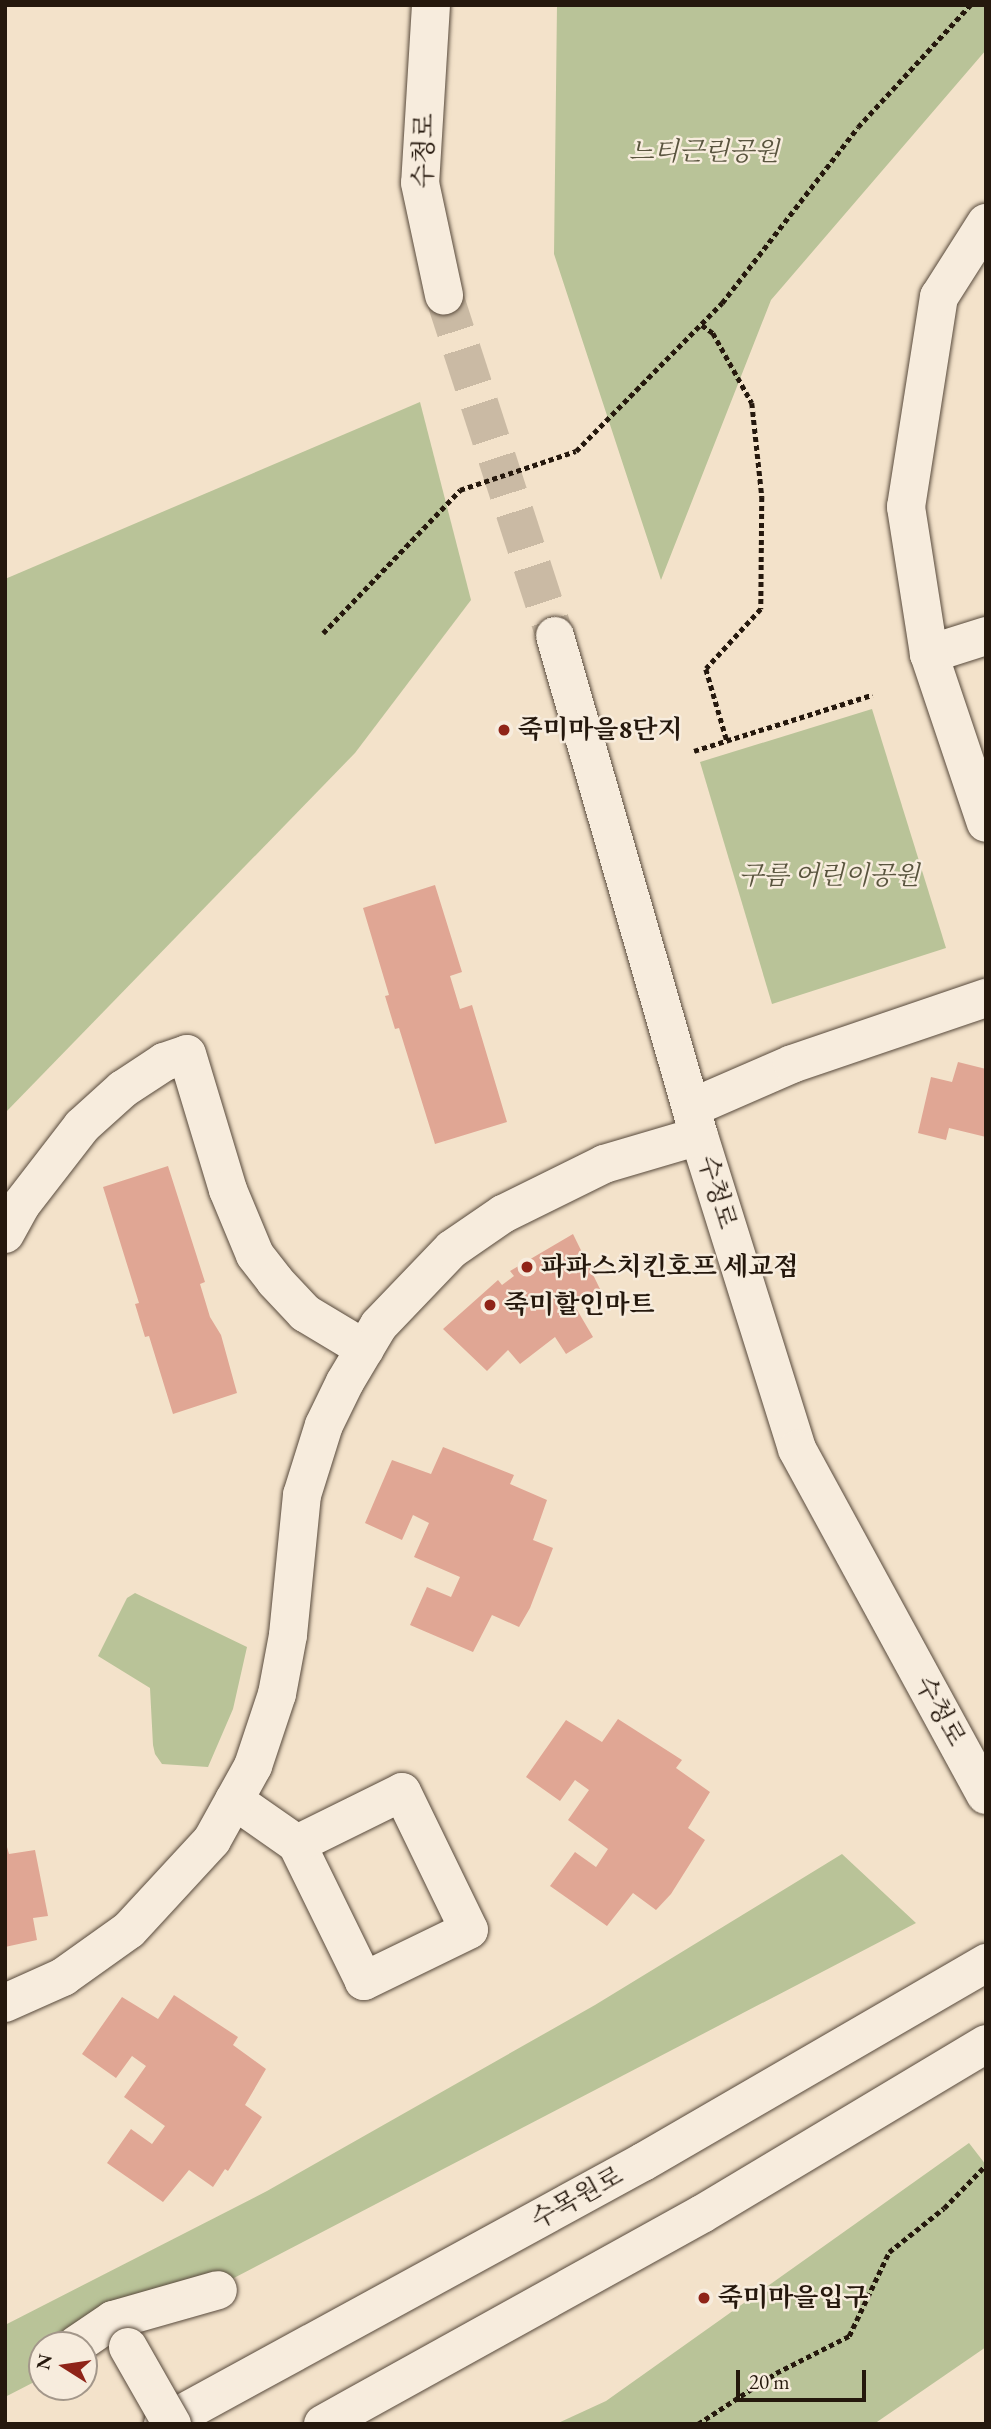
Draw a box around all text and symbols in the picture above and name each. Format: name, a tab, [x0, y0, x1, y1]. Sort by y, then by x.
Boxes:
street label: 수청로	[408, 113, 440, 189]
park label: 느티근린공원	[629, 136, 779, 168]
place label: 죽미마을8단지	[518, 714, 682, 746]
marker: 죽미마을8단지	[496, 722, 512, 738]
park label: 구름 어린이공원	[738, 860, 920, 892]
street label: 수청로	[691, 1151, 743, 1233]
place label: 파파스치킨호프 세교점	[541, 1251, 798, 1283]
marker: 파파스치킨호프 세교점	[519, 1259, 535, 1275]
place label: 죽미할인마트	[504, 1289, 655, 1321]
marker: 죽미할인마트	[482, 1297, 498, 1313]
street label: 수청로	[908, 1670, 972, 1752]
street label: 수목원로	[526, 2160, 628, 2236]
place label: 죽미마을입구	[718, 2282, 869, 2314]
marker: 죽미마을입구	[696, 2290, 712, 2306]
north arrow	[28, 2331, 98, 2401]
text: N	[30, 2352, 58, 2372]
scale bar	[739, 2356, 869, 2400]
text: 20 m	[749, 2368, 790, 2395]

